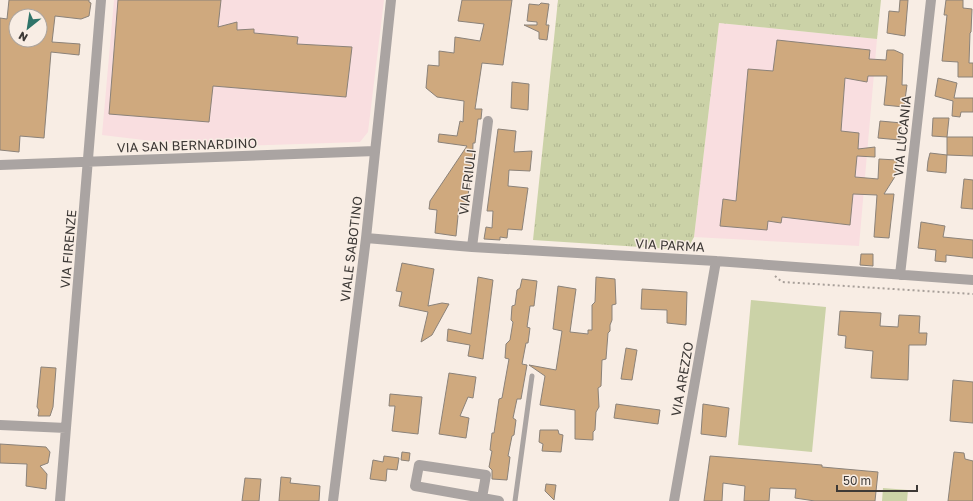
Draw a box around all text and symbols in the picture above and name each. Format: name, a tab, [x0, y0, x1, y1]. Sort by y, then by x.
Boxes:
north arrow	[8, 8, 48, 48]
text: N	[16, 29, 30, 45]
street label: VIA LUCANIA	[890, 94, 914, 177]
street label: VIA SAN BERNARDINO	[117, 135, 257, 155]
street label: VIA FRIULI	[455, 148, 479, 216]
street label: VIALE SABOTINO	[337, 195, 365, 303]
street label: VIA FIRENZE	[57, 209, 79, 289]
street label: VIA PARMA	[635, 235, 705, 255]
street label: VIA AREZZO	[668, 340, 696, 418]
scale bar	[837, 467, 917, 493]
text: 50 m	[843, 473, 871, 488]

